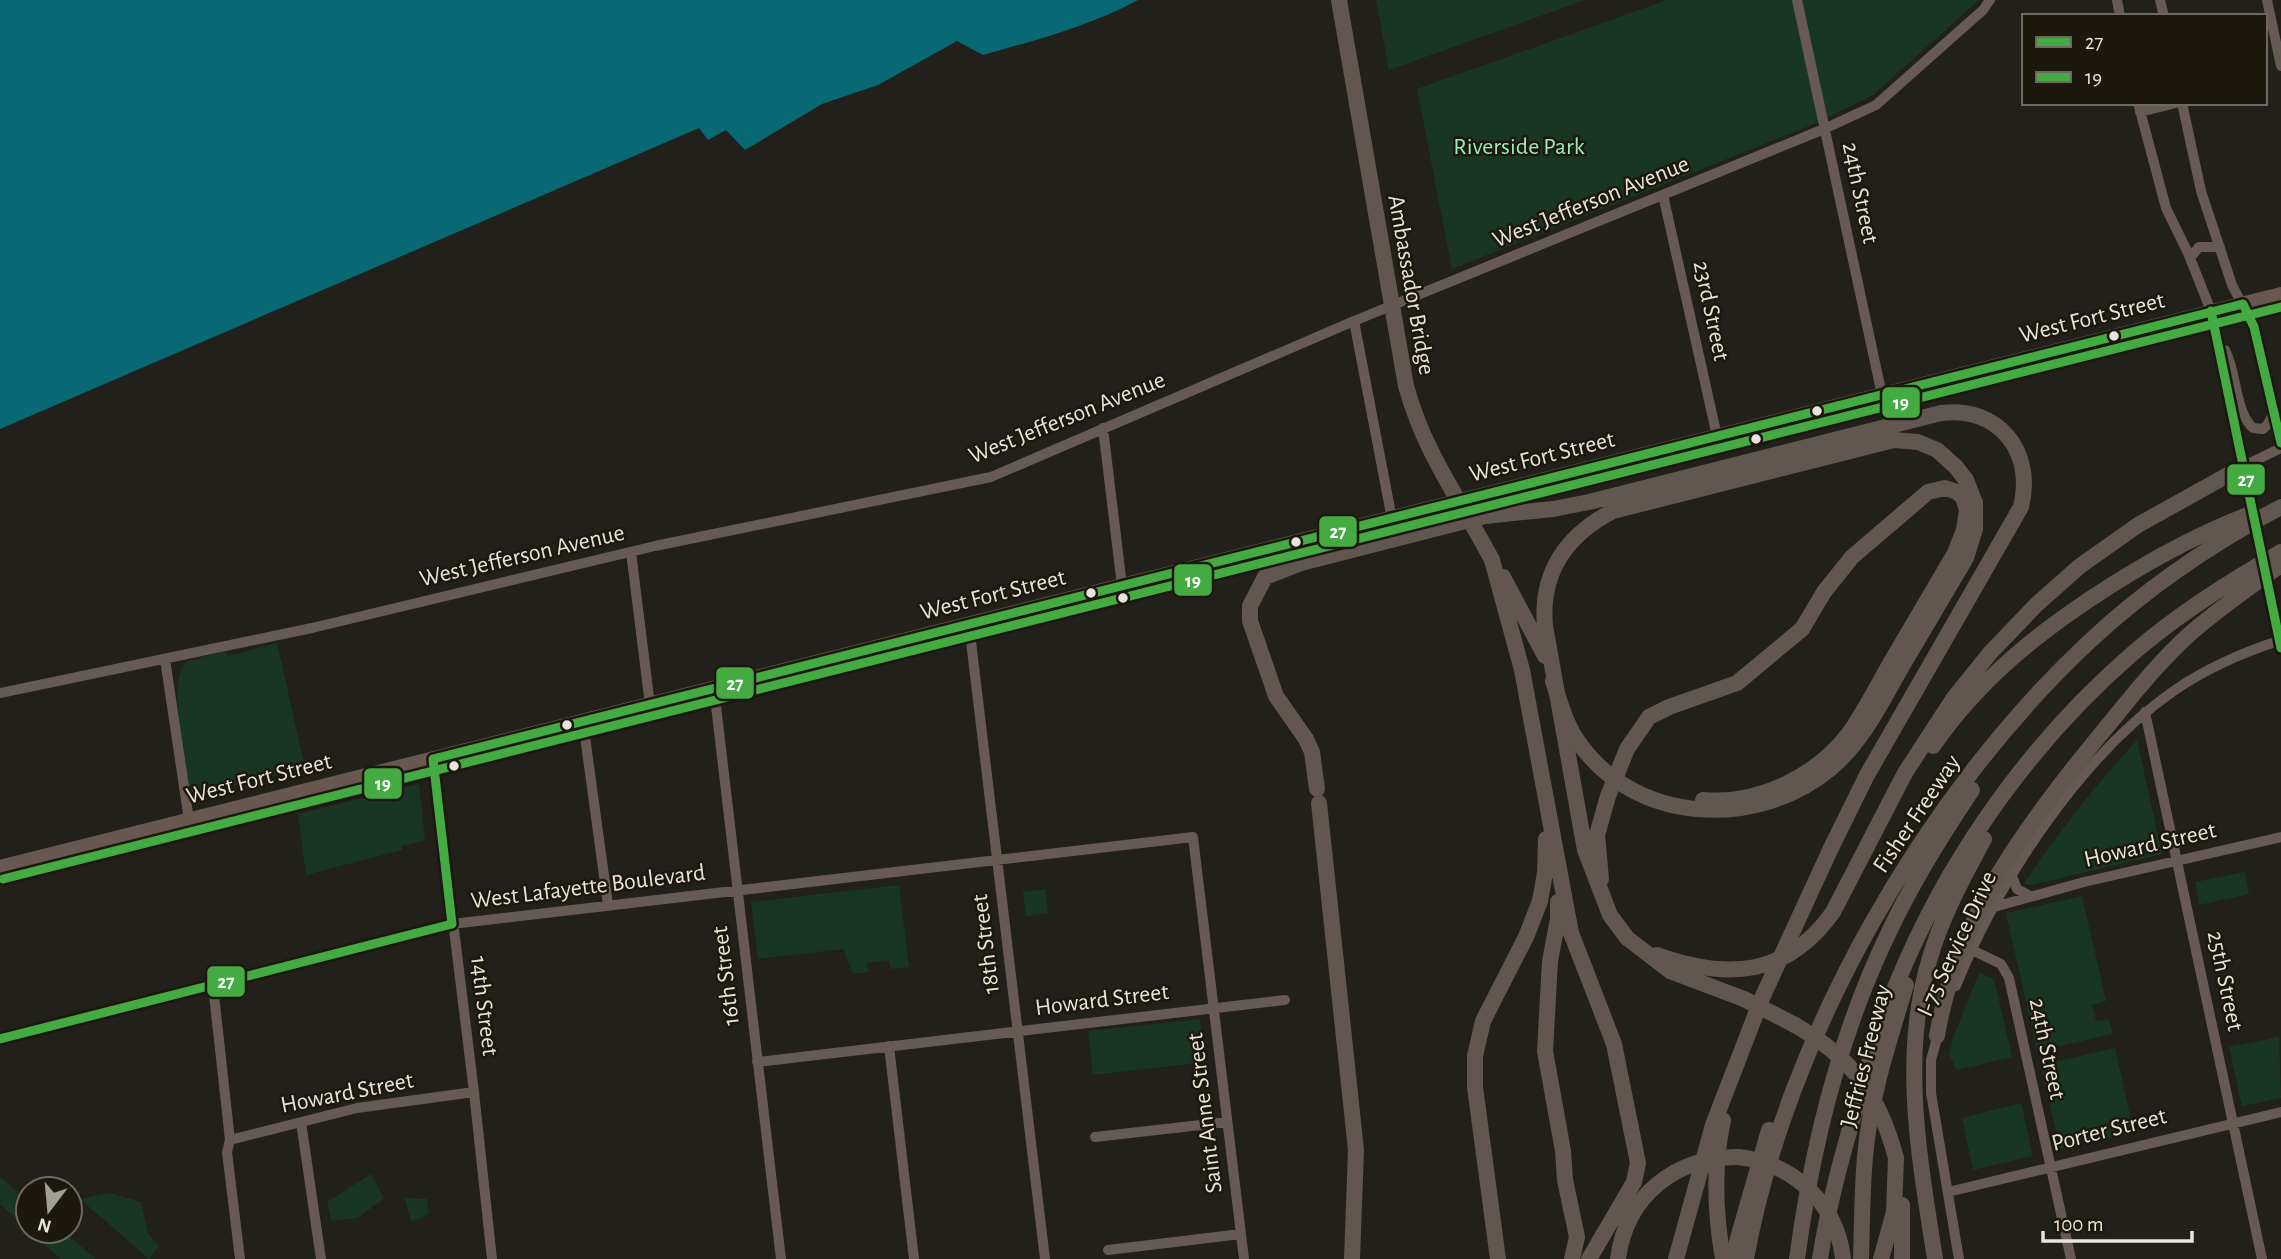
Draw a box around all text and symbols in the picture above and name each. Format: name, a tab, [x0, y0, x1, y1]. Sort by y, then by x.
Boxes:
legend	[2022, 14, 2267, 105]
text: 27	[2085, 32, 2104, 53]
text: 19	[2085, 67, 2102, 88]
park label: Riverside Park	[1453, 135, 1585, 159]
street label: 24th Street	[1838, 140, 1883, 246]
street label: West Jefferson Avenue	[1489, 152, 1693, 252]
street label: Ambassador Bridge	[1383, 193, 1439, 377]
street label: 23rd Street	[1689, 259, 1733, 363]
street label: West Fort Street	[2017, 288, 2167, 348]
unlabelled marker	[2107, 329, 2121, 343]
street label: West Jefferson Avenue	[965, 368, 1169, 468]
line badge: 19	[1881, 386, 1921, 419]
text: 19	[1893, 394, 1909, 413]
unlabelled marker	[1810, 404, 1824, 418]
street label: West Fort Street	[1467, 427, 1617, 487]
unlabelled marker	[1749, 432, 1763, 446]
line badge: 27	[2226, 463, 2266, 496]
text: 27	[2237, 471, 2255, 490]
line badge: 27	[1318, 515, 1358, 548]
street label: West Jefferson Avenue	[417, 521, 627, 591]
text: 27	[1329, 523, 1347, 542]
unlabelled marker	[1289, 535, 1303, 549]
line badge: 19	[1173, 563, 1213, 597]
street label: West Fort Street	[918, 565, 1068, 625]
text: 19	[1185, 572, 1201, 591]
unlabelled marker	[1084, 586, 1098, 600]
unlabelled marker	[1116, 591, 1130, 605]
line badge: 27	[715, 666, 755, 700]
text: 27	[726, 675, 744, 694]
unlabelled marker	[560, 718, 574, 732]
street label: West Fort Street	[184, 749, 334, 809]
street label: Fisher Freeway	[1869, 751, 1965, 877]
unlabelled marker	[447, 759, 461, 773]
line badge: 19	[363, 767, 403, 800]
text: 19	[375, 775, 391, 794]
street label: Howard Street	[2082, 818, 2219, 872]
street label: West Lafayette Boulevard	[469, 861, 707, 913]
street label: I-75 Service Drive	[1913, 868, 2001, 1020]
street label: 18th Street	[968, 892, 1004, 995]
street label: 16th Street	[708, 925, 744, 1027]
street label: 25th Street	[2203, 929, 2247, 1033]
street label: 14th Street	[466, 955, 502, 1058]
line badge: 27	[206, 965, 246, 998]
text: 27	[217, 973, 235, 992]
street label: Howard Street	[1034, 980, 1171, 1020]
street label: Jeffries Freeway	[1837, 982, 1895, 1130]
street label: 24th Street	[2025, 996, 2070, 1102]
street label: Saint Anne Street	[1183, 1031, 1227, 1195]
street label: Howard Street	[279, 1068, 416, 1118]
street label: Porter Street	[2049, 1104, 2169, 1156]
north arrow	[14, 1175, 84, 1245]
scale bar	[2043, 1200, 2192, 1244]
text: N	[36, 1214, 54, 1236]
text: 100 m	[2054, 1214, 2104, 1235]

